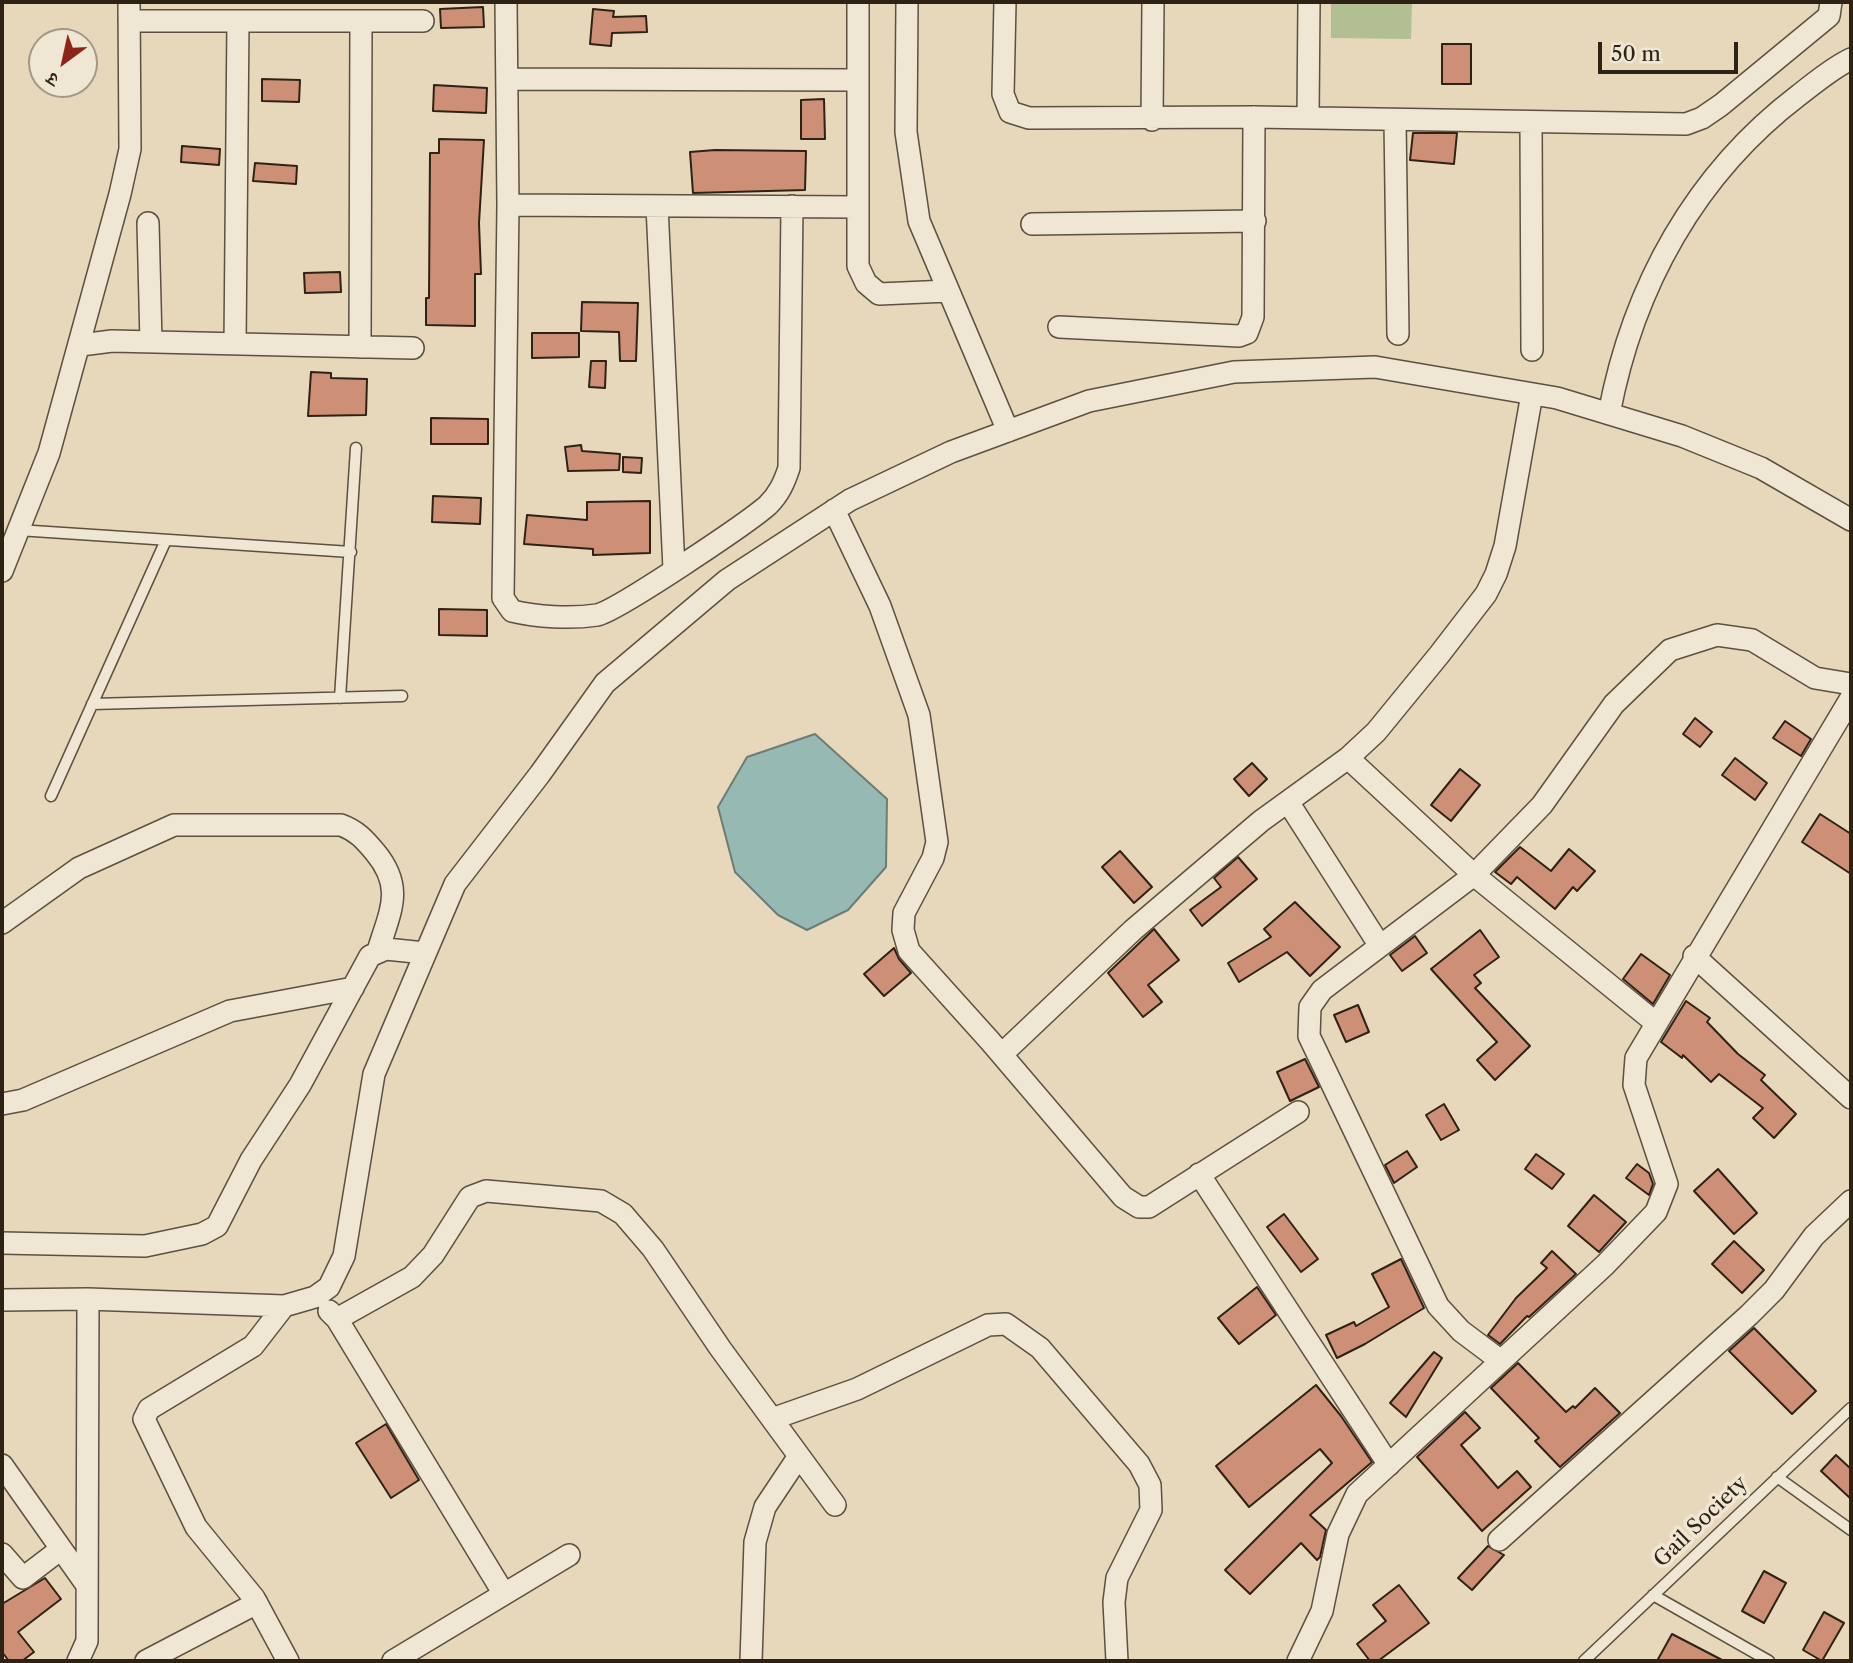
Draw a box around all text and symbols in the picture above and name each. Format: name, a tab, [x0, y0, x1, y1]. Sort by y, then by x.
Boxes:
north arrow	[28, 28, 98, 98]
scale bar	[1601, 28, 1741, 72]
text: 50 m	[1611, 41, 1661, 66]
text: उ	[42, 67, 63, 92]
street label: Gail Society	[1649, 1471, 1753, 1573]

